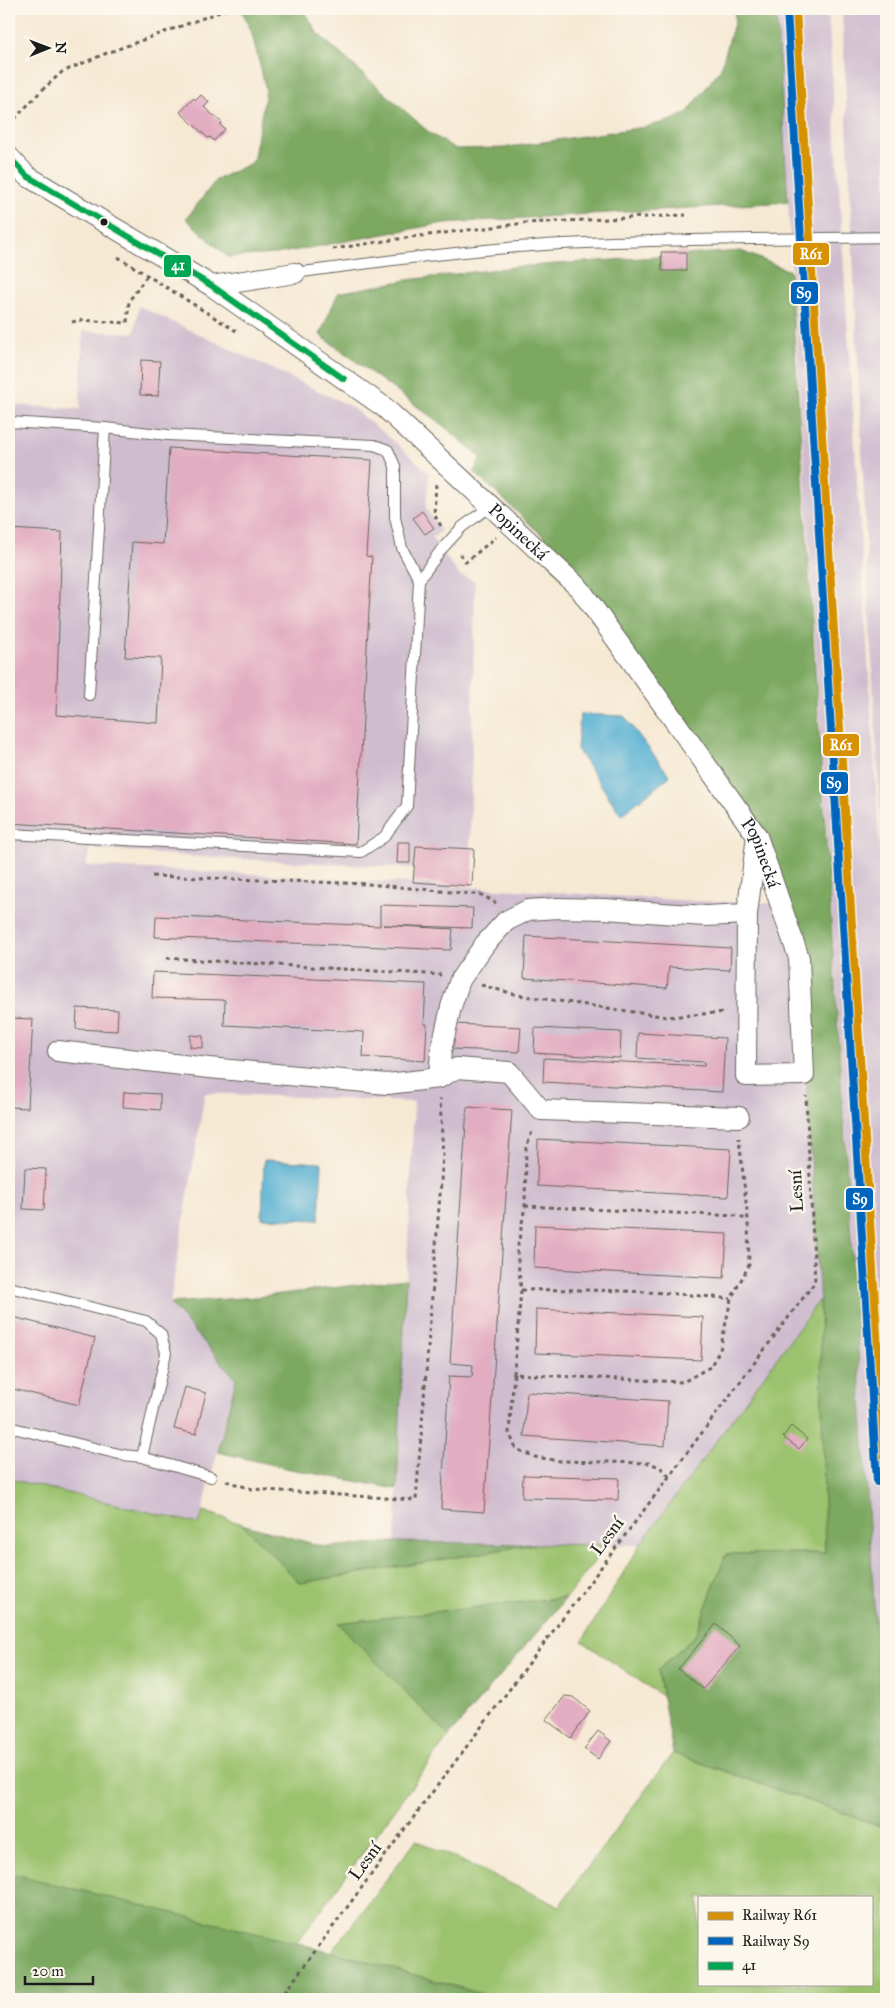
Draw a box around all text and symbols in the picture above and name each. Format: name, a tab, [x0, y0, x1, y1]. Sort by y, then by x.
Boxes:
north arrow	[22, 22, 72, 72]
text: N	[52, 42, 69, 54]
unlabelled marker	[99, 217, 109, 227]
line badge: R61	[792, 242, 830, 266]
text: R61	[800, 246, 823, 263]
line badge: 41	[163, 254, 192, 278]
text: 41	[171, 257, 185, 275]
line badge: S9	[790, 281, 819, 305]
text: S9	[796, 285, 812, 303]
street label: Popinecká	[484, 499, 553, 565]
line badge: R61	[822, 733, 860, 757]
text: R61	[830, 737, 853, 754]
line badge: S9	[820, 771, 849, 795]
text: S9	[826, 775, 842, 793]
street label: Popinecká	[736, 813, 785, 891]
street label: Lesní	[784, 1168, 808, 1213]
line badge: S9	[845, 1187, 874, 1211]
text: S9	[852, 1191, 868, 1209]
street label: Lesní	[586, 1512, 629, 1559]
street label: Lesní	[344, 1837, 387, 1884]
legend	[698, 1896, 872, 1986]
text: Railway R61	[742, 1906, 817, 1924]
text: Railway S9	[742, 1932, 810, 1950]
scale bar	[25, 1953, 92, 1985]
text: 41	[742, 1956, 756, 1974]
text: 20 m	[32, 1962, 64, 1980]

